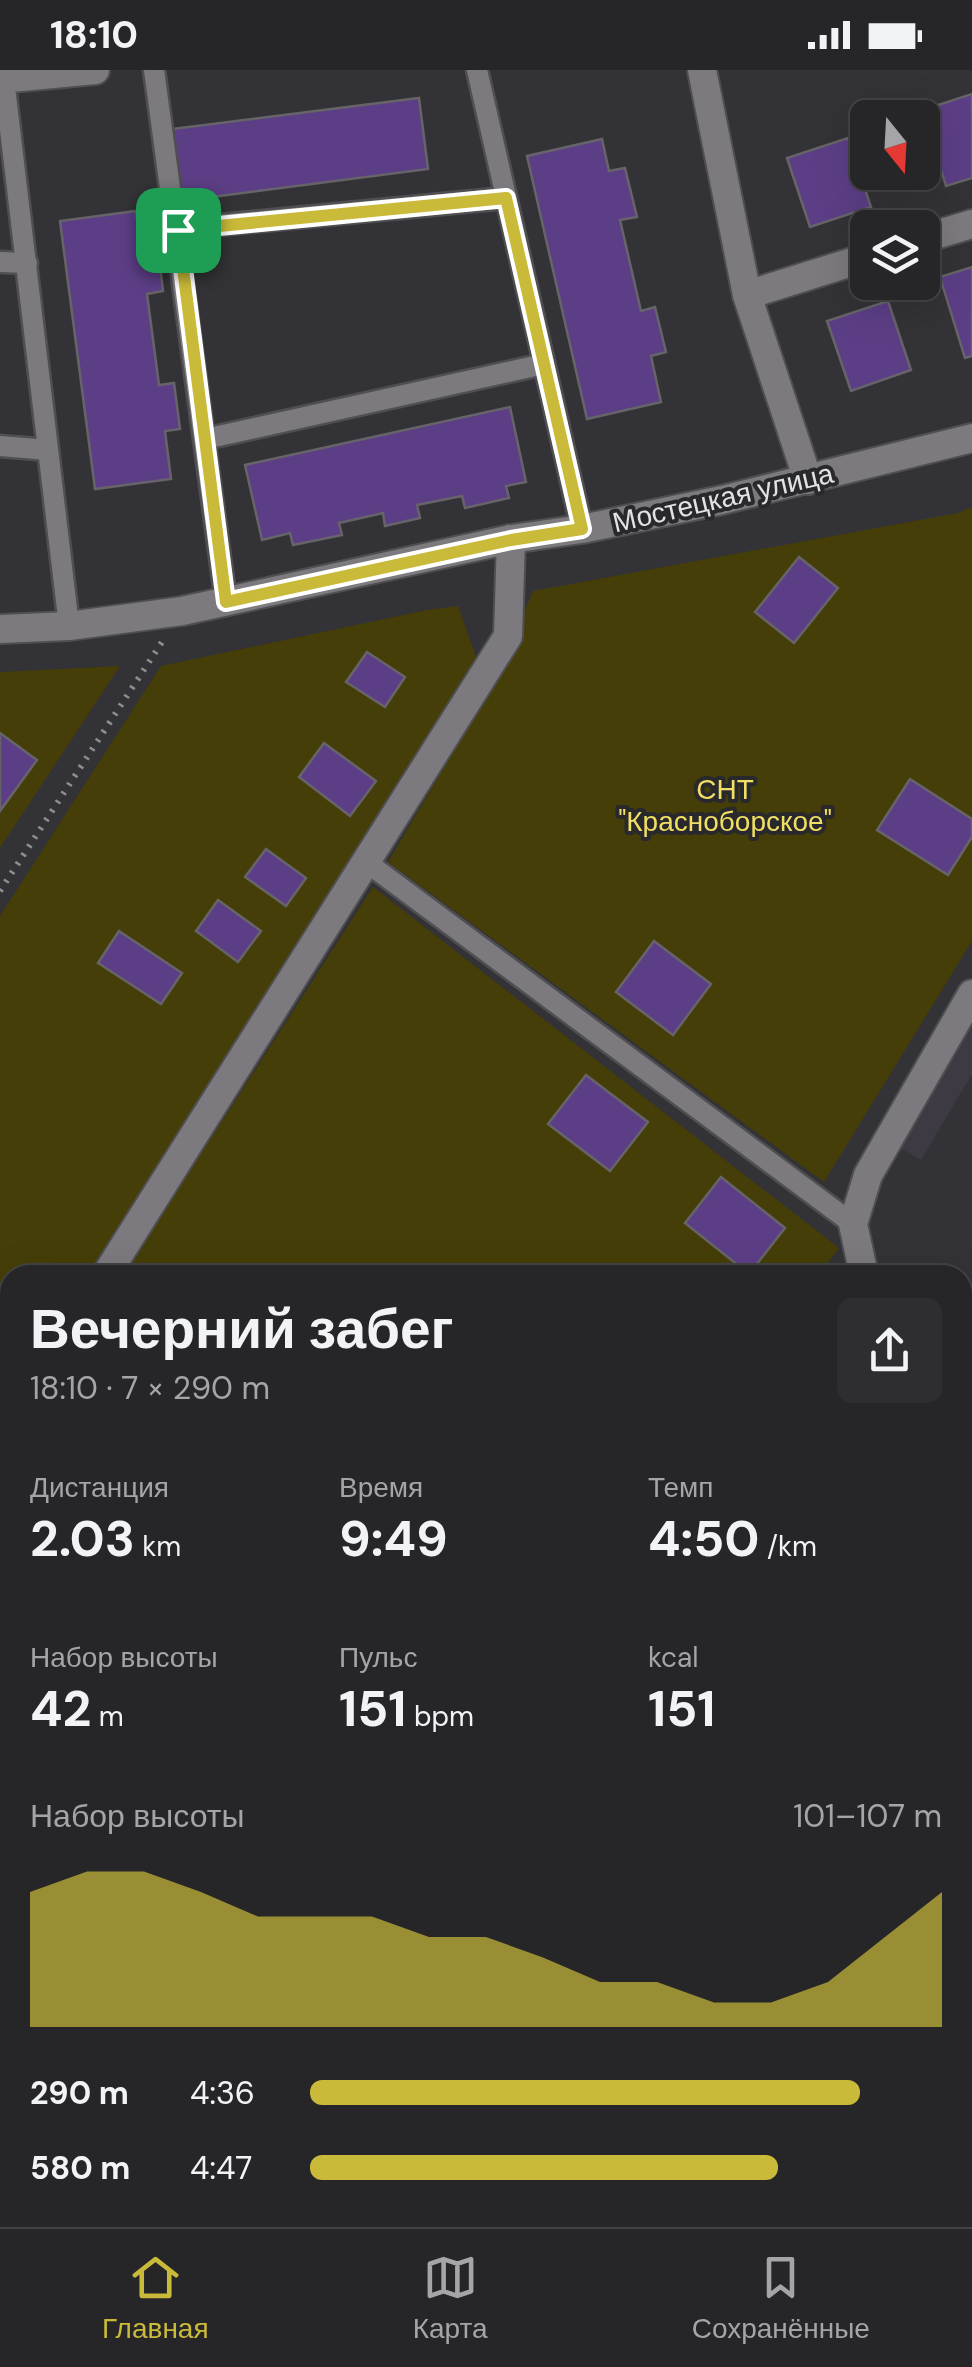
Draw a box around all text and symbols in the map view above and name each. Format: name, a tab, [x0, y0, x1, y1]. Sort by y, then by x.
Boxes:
text: 18:10	[50, 10, 138, 60]
north arrow	[850, 100, 940, 190]
map controls	[850, 100, 940, 300]
pin	[136, 188, 221, 273]
icon: arrive	[151, 203, 206, 258]
button: layers	[850, 210, 940, 300]
street label: Мостецкая улица	[609, 455, 837, 541]
park label: СНТ "Красноборское"	[618, 771, 832, 840]
text: Вечерний забег	[30, 1293, 454, 1365]
button: share	[837, 1298, 942, 1403]
text: 18:10 · 7 × 290 m	[30, 1367, 270, 1409]
text: Дистанция	[30, 1469, 169, 1506]
text: Время	[339, 1469, 423, 1506]
text: Темп	[648, 1469, 714, 1506]
text: 2.03	[30, 1506, 135, 1572]
text: 9:49	[339, 1506, 448, 1572]
text: 4:50	[648, 1506, 760, 1572]
text: km	[135, 1528, 181, 1565]
text: /km	[760, 1528, 817, 1565]
text: Набор высоты	[30, 1639, 218, 1676]
text: Пульс	[339, 1639, 417, 1676]
text: kcal	[648, 1639, 699, 1676]
text: 42	[30, 1676, 91, 1742]
text: 151	[339, 1676, 407, 1742]
text: 151	[648, 1676, 716, 1742]
text: m	[91, 1698, 124, 1735]
text: bpm	[407, 1698, 474, 1735]
text: Набор высоты	[30, 1795, 244, 1837]
text: 101–107 m	[793, 1795, 942, 1837]
text: 290 m	[30, 2072, 129, 2114]
text: 4:36	[190, 2072, 255, 2114]
text: 580 m	[30, 2147, 130, 2189]
text: 4:47	[190, 2147, 252, 2189]
tab: Главная	[102, 2250, 209, 2347]
tab: Карта	[413, 2250, 488, 2347]
tab: Сохранённые	[692, 2250, 870, 2347]

